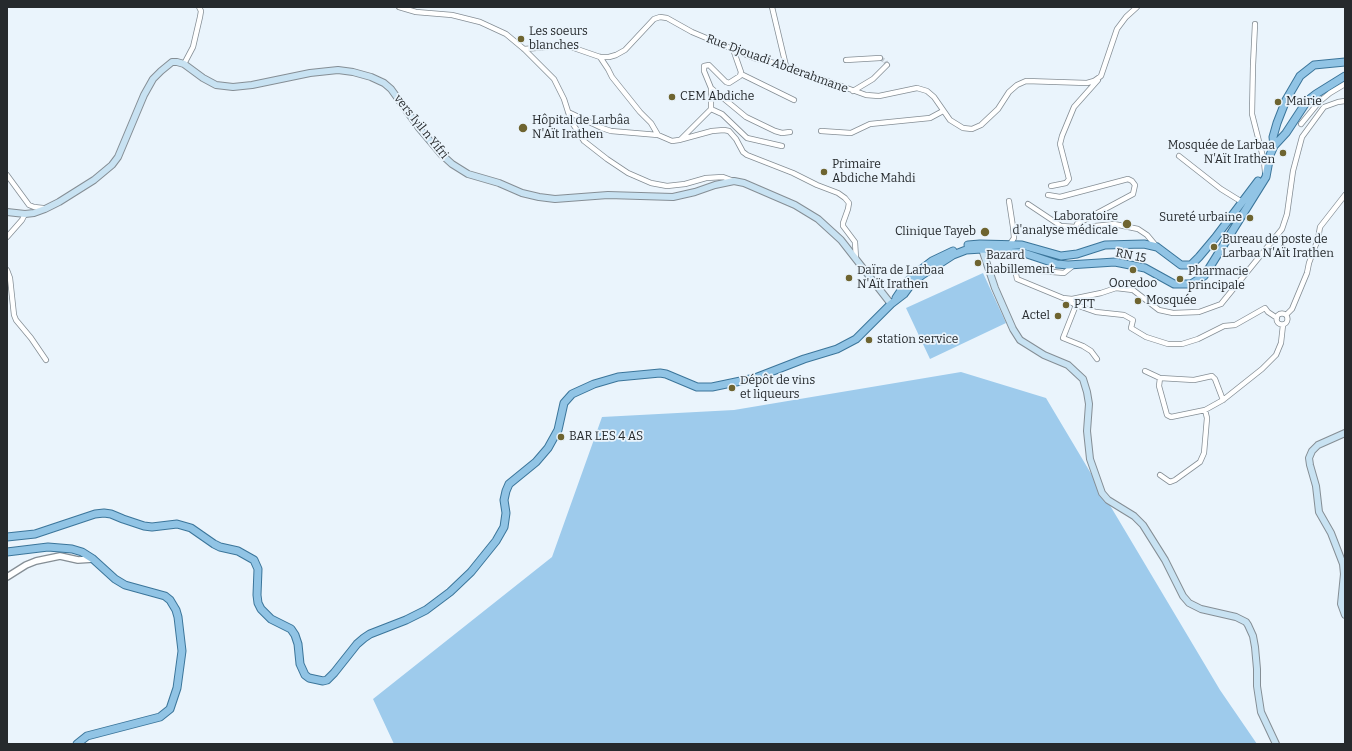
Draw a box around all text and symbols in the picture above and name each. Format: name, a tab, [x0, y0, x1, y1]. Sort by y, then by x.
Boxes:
place label: Les soeurs blanches	[529, 25, 588, 53]
street label: Rue Djouadi Abderahmane	[704, 32, 850, 96]
marker: Les soeurs blanches	[516, 34, 526, 44]
place label: CEM Abdiche	[680, 90, 754, 104]
street label: vers Iγil n Yifri	[391, 92, 451, 162]
marker: CEM Abdiche	[667, 92, 677, 102]
place label: Mairie	[1286, 95, 1322, 109]
marker: Mairie	[1273, 97, 1283, 107]
place label: Hôpital de Larbâa N'Aït Irathen	[532, 114, 630, 142]
marker: Hôpital de Larbâa N'Aït Irathen	[517, 122, 529, 134]
place label: Mosquée de Larbaa N'Aït Irathen	[1168, 139, 1275, 167]
marker: Mosquée de Larbaa N'Aït Irathen	[1278, 148, 1288, 158]
place label: Primaire Abdiche Mahdi	[832, 158, 916, 186]
marker: Primaire Abdiche Mahdi	[819, 167, 829, 177]
place label: Laboratoire d'analyse médicale	[1013, 210, 1118, 238]
place label: Sureté urbaine	[1159, 211, 1242, 225]
marker: Sureté urbaine	[1245, 213, 1255, 223]
marker: Laboratoire d'analyse médicale	[1121, 218, 1133, 230]
place label: Clinique Tayeb	[895, 225, 976, 239]
marker: Clinique Tayeb	[979, 226, 991, 238]
place label: Bureau de poste de Larbaa N'Aït Irathen	[1222, 233, 1334, 261]
marker: Bureau de poste de Larbaa N'Aït Irathen	[1209, 242, 1219, 252]
street label: RN 15	[1114, 246, 1148, 266]
place label: Bazard habillement	[986, 249, 1054, 277]
marker: Bazard habillement	[973, 258, 983, 268]
place label: Daïra de Larbaa N'Aït Irathen	[857, 264, 944, 292]
marker: Ooredoo	[1128, 265, 1138, 275]
place label: Pharmacie principale	[1188, 265, 1248, 293]
marker: Daïra de Larbaa N'Aït Irathen	[844, 273, 854, 283]
marker: Pharmacie principale	[1175, 274, 1185, 284]
place label: Ooredoo	[1109, 277, 1157, 291]
place label: Mosquée	[1146, 294, 1197, 308]
marker: Mosquée	[1133, 296, 1143, 306]
place label: PTT	[1074, 298, 1095, 312]
marker: PTT	[1061, 300, 1071, 310]
place label: Actel	[1022, 309, 1050, 323]
marker: Actel	[1053, 311, 1063, 321]
place label: station service	[877, 333, 958, 347]
marker: station service	[864, 335, 874, 345]
place label: Dépôt de vins et liqueurs	[740, 374, 815, 402]
marker: Dépôt de vins et liqueurs	[727, 383, 737, 393]
place label: BAR LES 4 AS	[569, 430, 643, 444]
marker: BAR LES 4 AS	[556, 432, 566, 442]

